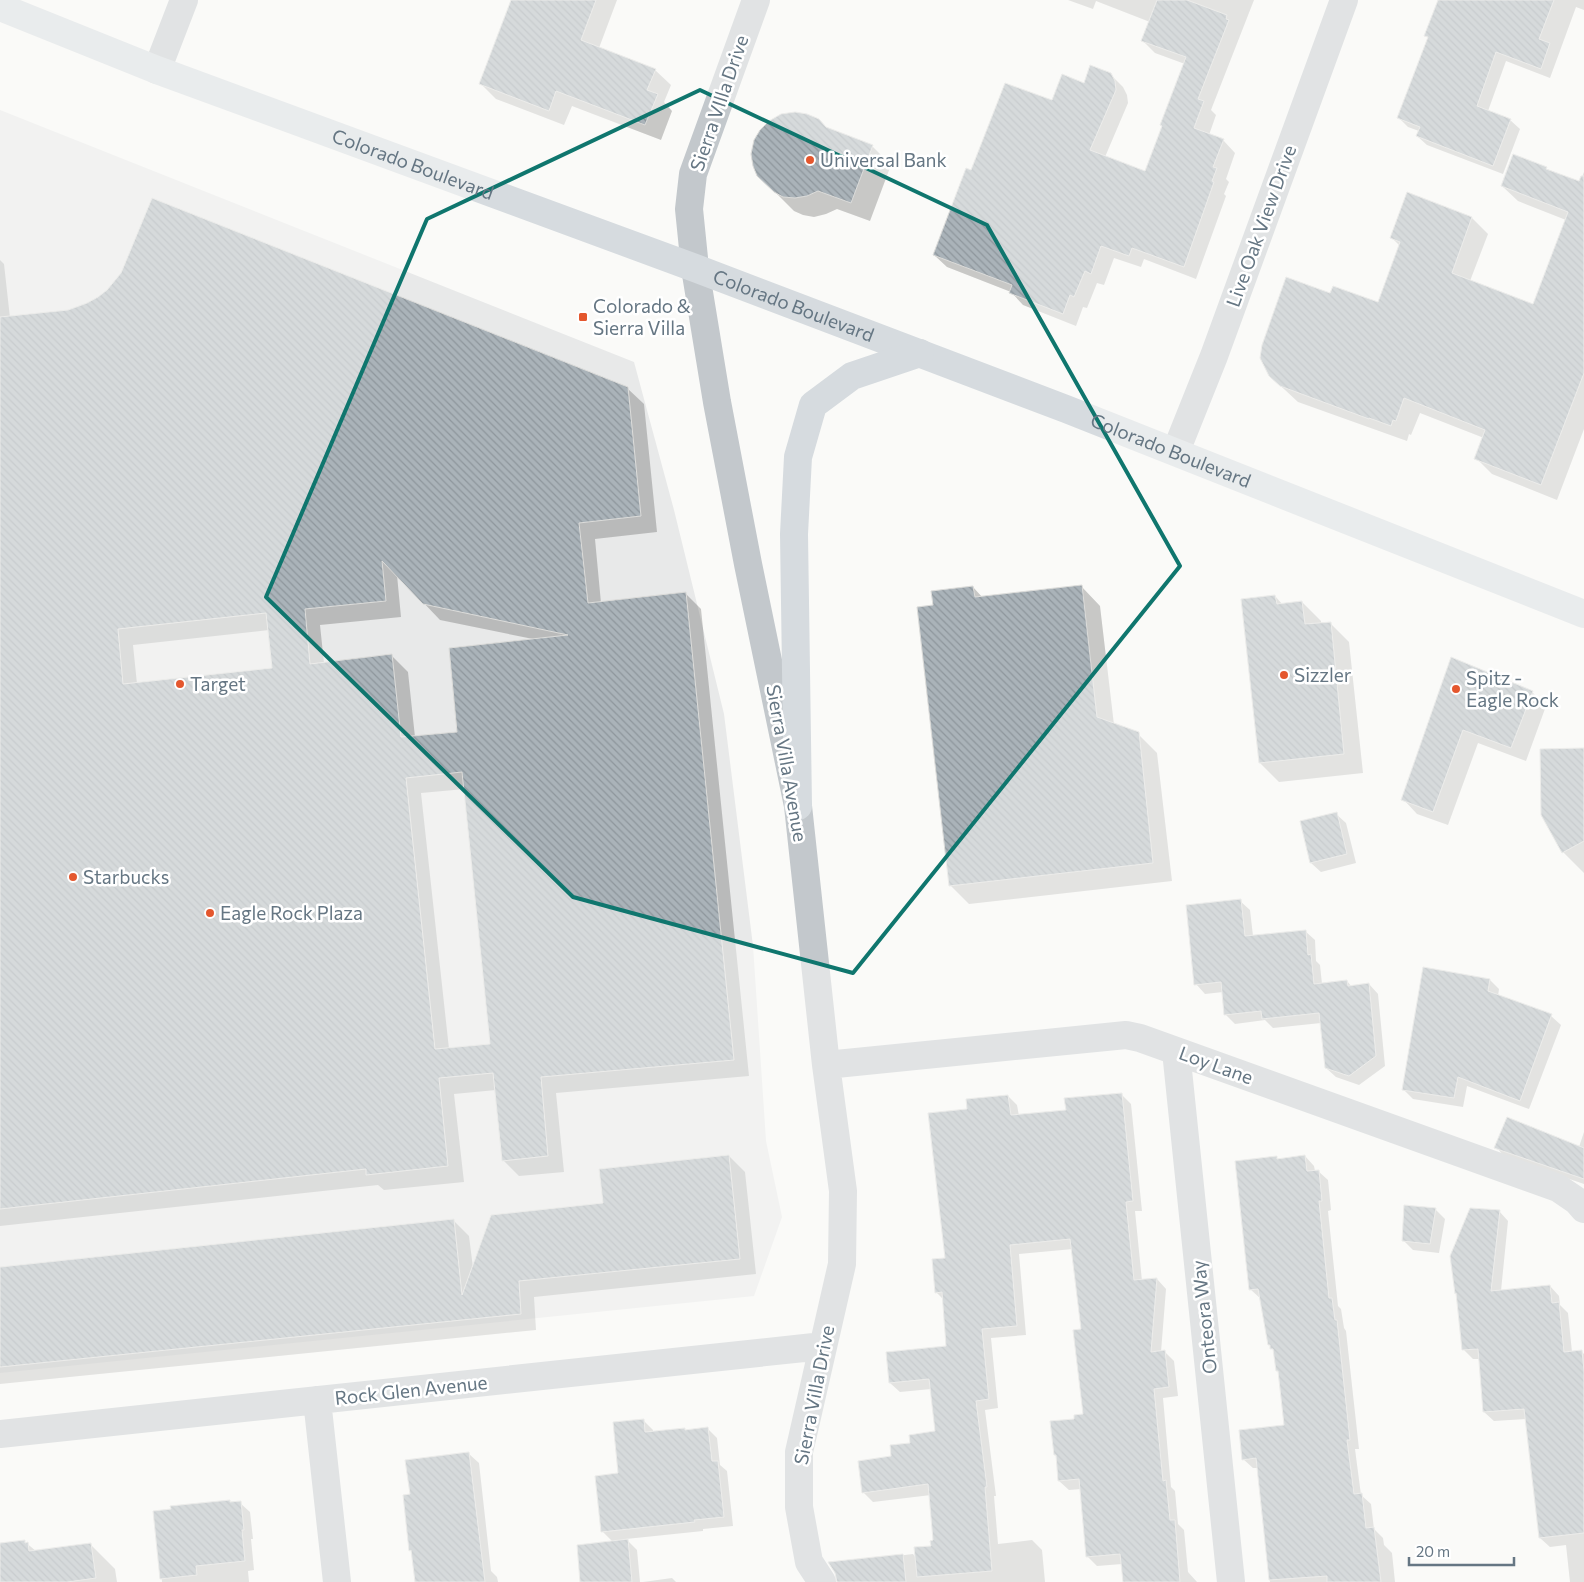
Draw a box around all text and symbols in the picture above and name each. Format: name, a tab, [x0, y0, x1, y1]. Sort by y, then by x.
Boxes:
street label: Sierra VIlla Drive	[685, 32, 753, 174]
street label: Colorado Boulevard	[329, 124, 497, 204]
street label: Live Oak View Drive	[1221, 142, 1301, 310]
place label: Universal Bank	[820, 148, 947, 171]
marker: Universal Bank	[804, 154, 816, 166]
street label: Colorado Boulevard	[710, 264, 878, 346]
place label: Colorado & Sierra Villa	[593, 294, 691, 339]
marker: Colorado & Sierra Villa	[577, 311, 589, 323]
street label: Colorado Boulevard	[1087, 408, 1254, 492]
place label: Sizzler	[1294, 663, 1352, 686]
place label: Spitz - Eagle Rock	[1466, 666, 1559, 711]
marker: Sizzler	[1278, 669, 1290, 681]
place label: Target	[190, 672, 246, 695]
marker: Target	[174, 678, 186, 690]
street label: Sierra Villa Avenue	[762, 683, 813, 843]
marker: Spitz - Eagle Rock	[1450, 683, 1462, 695]
place label: Starbucks	[83, 865, 169, 888]
marker: Starbucks	[67, 871, 79, 883]
place label: Eagle Rock Plaza	[220, 901, 363, 924]
marker: Eagle Rock Plaza	[204, 907, 216, 919]
street label: Loy Lane	[1176, 1041, 1256, 1089]
street label: Onteora Way	[1186, 1259, 1221, 1375]
street label: Sierra Villa Drive	[789, 1323, 838, 1467]
street label: Rock Glen Avenue	[333, 1370, 488, 1409]
scale bar	[1409, 1534, 1514, 1566]
text: 20 m	[1416, 1542, 1450, 1560]

